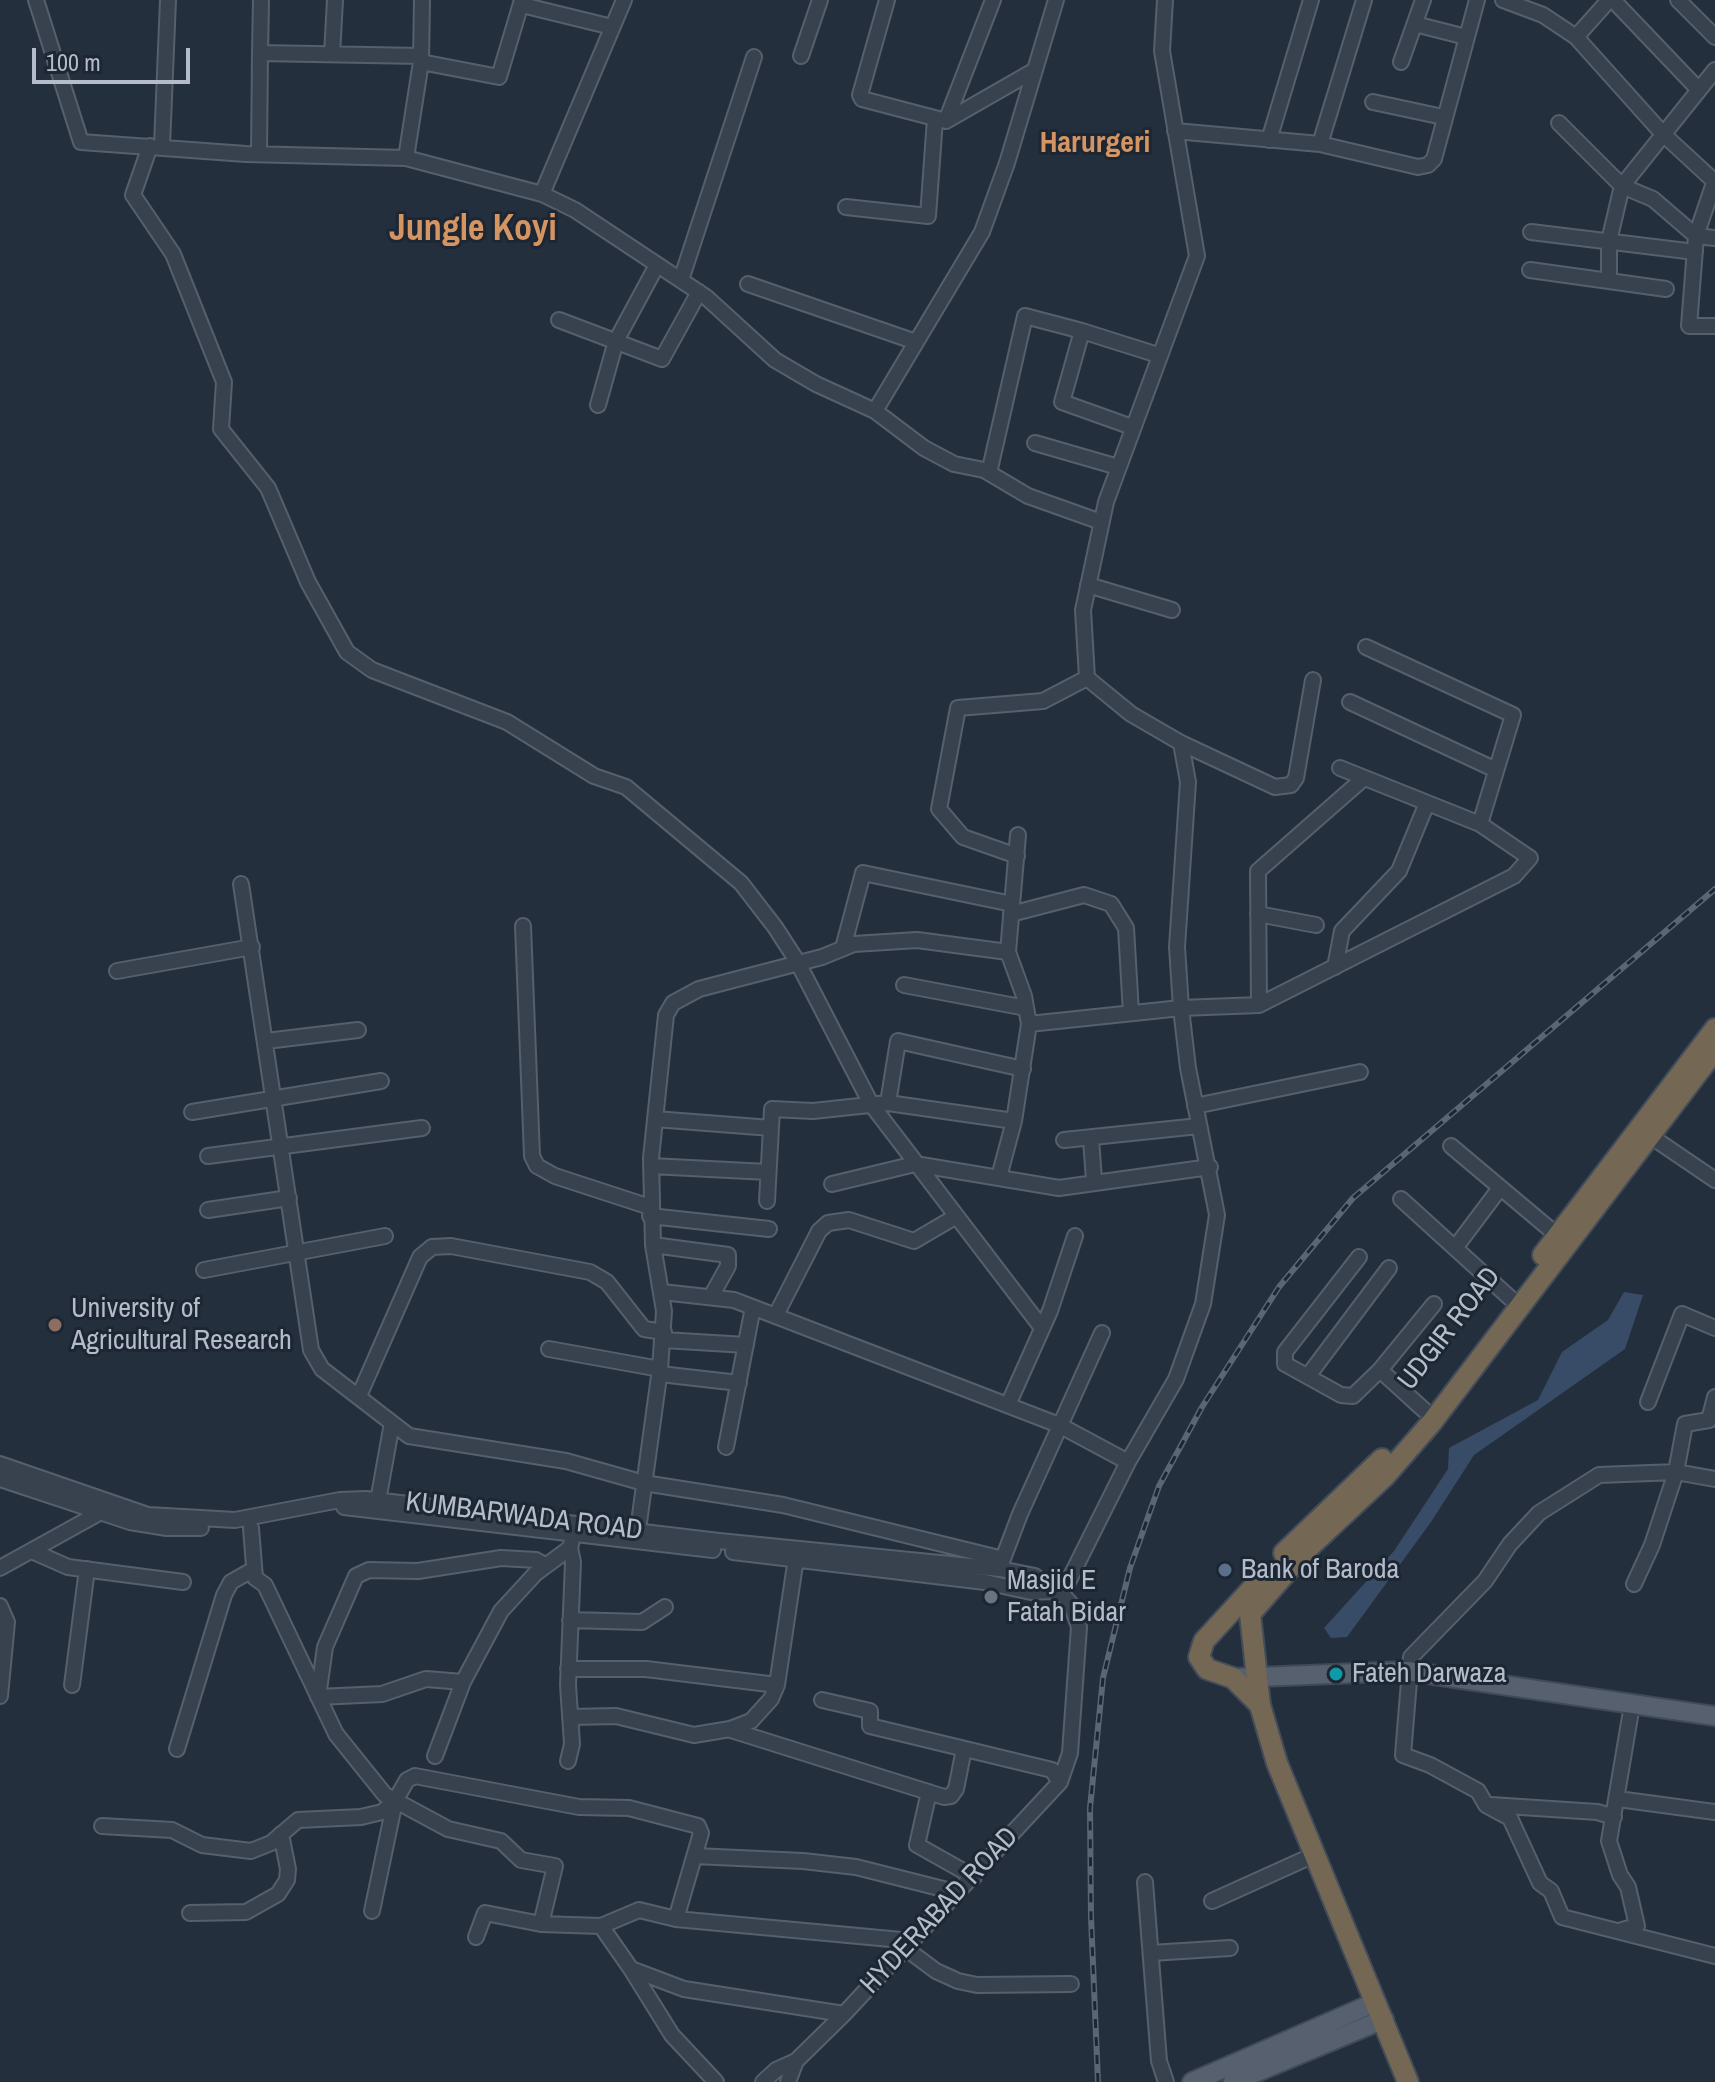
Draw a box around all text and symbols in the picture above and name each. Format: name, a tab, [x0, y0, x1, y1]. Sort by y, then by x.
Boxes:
scale bar	[36, 32, 194, 82]
text: 100 m	[46, 46, 101, 78]
district label: Harurgeri	[1040, 126, 1150, 162]
district label: Jungle Koyi	[389, 208, 557, 252]
street label: UDGIR ROAD	[1392, 1261, 1508, 1397]
place label: University of Agricultural Research	[71, 1292, 292, 1358]
marker: University of Agricultural Research	[46, 1316, 64, 1334]
street label: KUMBARWADA ROAD	[404, 1486, 644, 1548]
place label: Bank of Baroda	[1241, 1553, 1399, 1587]
marker: Bank of Baroda	[1216, 1561, 1234, 1579]
place label: Masjid E Fatah Bidar	[1007, 1564, 1126, 1630]
marker: Masjid E Fatah Bidar	[982, 1588, 1000, 1606]
place label: Fateh Darwaza	[1352, 1657, 1507, 1691]
marker: Fateh Darwaza	[1327, 1665, 1345, 1683]
street label: HYDERABAD ROAD	[854, 1821, 1026, 2001]

